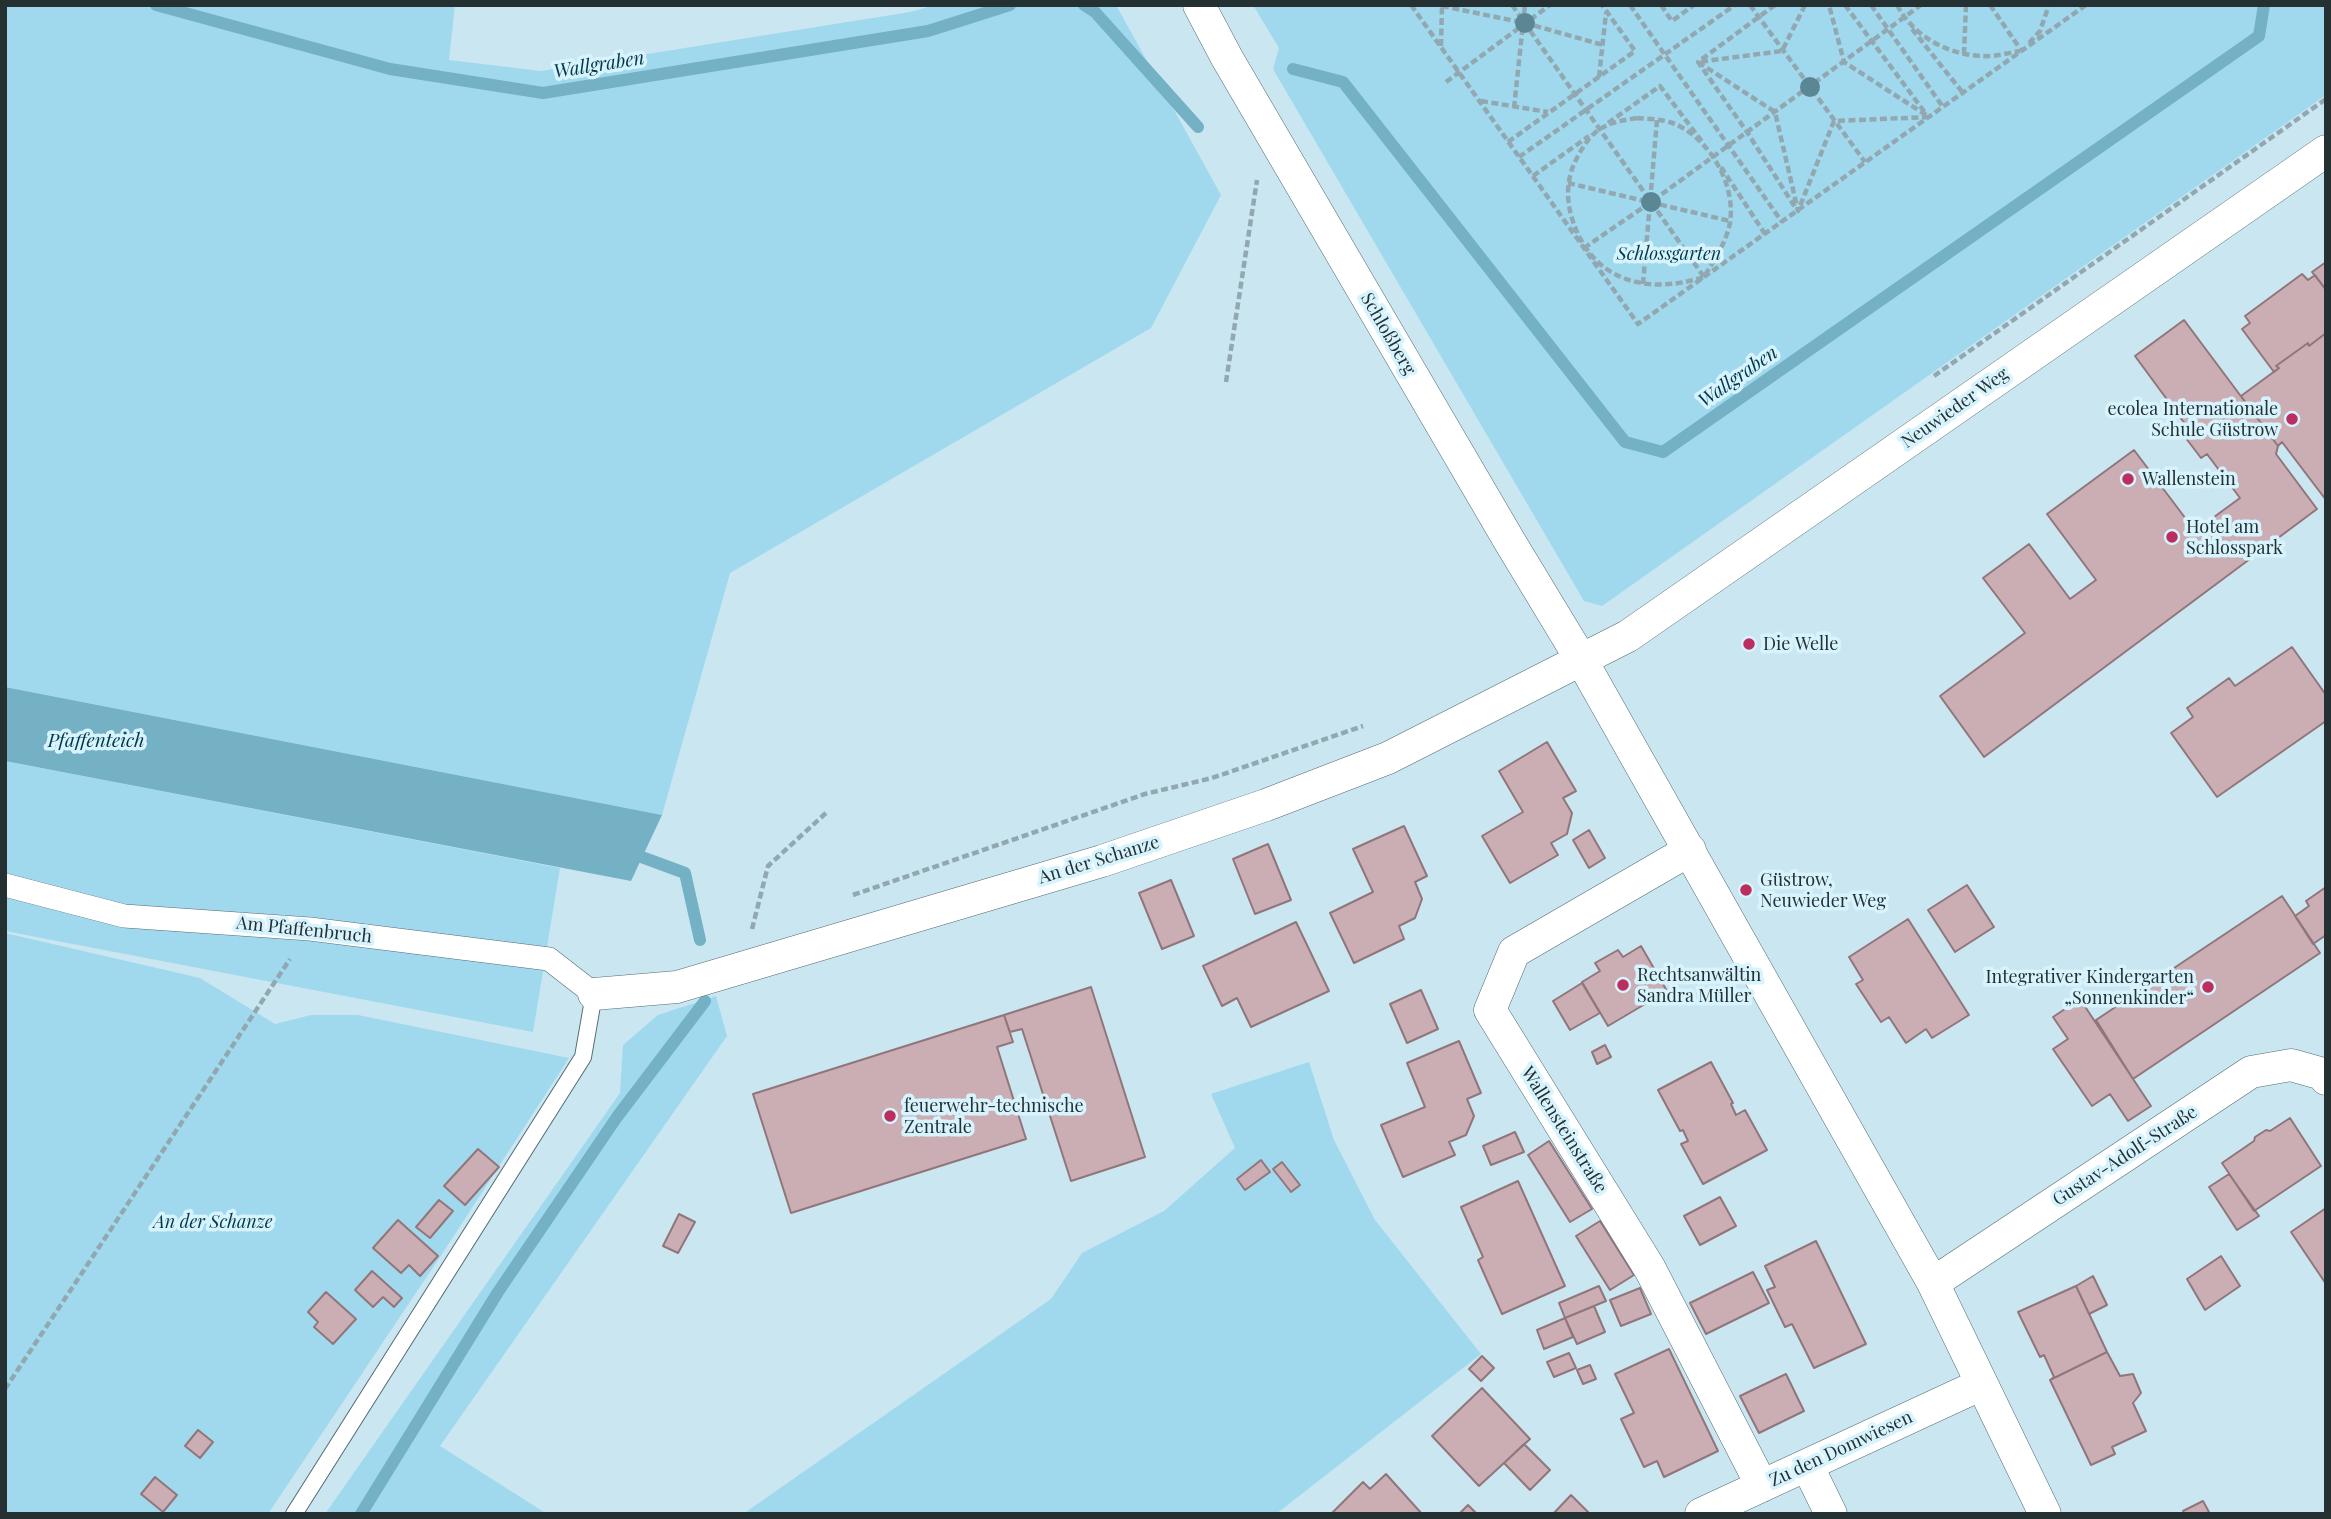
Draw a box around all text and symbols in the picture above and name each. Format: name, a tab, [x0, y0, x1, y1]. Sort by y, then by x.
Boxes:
water label: Wallgraben	[552, 47, 646, 83]
park label: Schlossgarten	[1617, 243, 1721, 265]
street label: Schloßberg	[1356, 289, 1420, 379]
water label: Wallgraben	[1694, 341, 1782, 413]
street label: Neuwieder Weg	[1897, 363, 2013, 453]
place label: ecolea Internationale Schule Güstrow	[2108, 398, 2278, 440]
marker: ecolea Internationale Schule Güstrow	[2284, 411, 2300, 427]
place label: Wallenstein	[2142, 468, 2236, 490]
marker: Wallenstein	[2120, 471, 2136, 487]
place label: Hotel am Schlosspark	[2186, 516, 2283, 558]
marker: Hotel am Schlosspark	[2164, 529, 2180, 545]
place label: Die Welle	[1763, 633, 1838, 655]
marker: Die Welle	[1741, 636, 1757, 652]
water label: Pfaffenteich	[48, 730, 144, 752]
street label: An der Schanze	[1036, 831, 1162, 889]
place label: Güstrow, Neuwieder Weg	[1760, 869, 1886, 912]
marker: Güstrow, Neuwieder Weg	[1738, 882, 1754, 898]
street label: Am Pfaffenbruch	[235, 912, 373, 948]
place label: Rechtsanwältin Sandra Müller	[1637, 964, 1761, 1006]
place label: Integrativer Kindergarten „Sonnenkinder“	[1985, 966, 2194, 1009]
marker: Rechtsanwältin Sandra Müller	[1615, 977, 1631, 993]
marker: Integrativer Kindergarten „Sonnenkinder“	[2200, 979, 2216, 995]
street label: Wallensteinstraße	[1516, 1063, 1612, 1197]
place label: feuerwehr-technische Zentrale	[904, 1095, 1084, 1138]
street label: Gustav-Adolf-Straße	[2049, 1101, 2201, 1211]
marker: feuerwehr-technische Zentrale	[882, 1108, 898, 1124]
park label: An der Schanze	[154, 1211, 272, 1233]
street label: Zu den Domwiesen	[1766, 1406, 1916, 1492]

